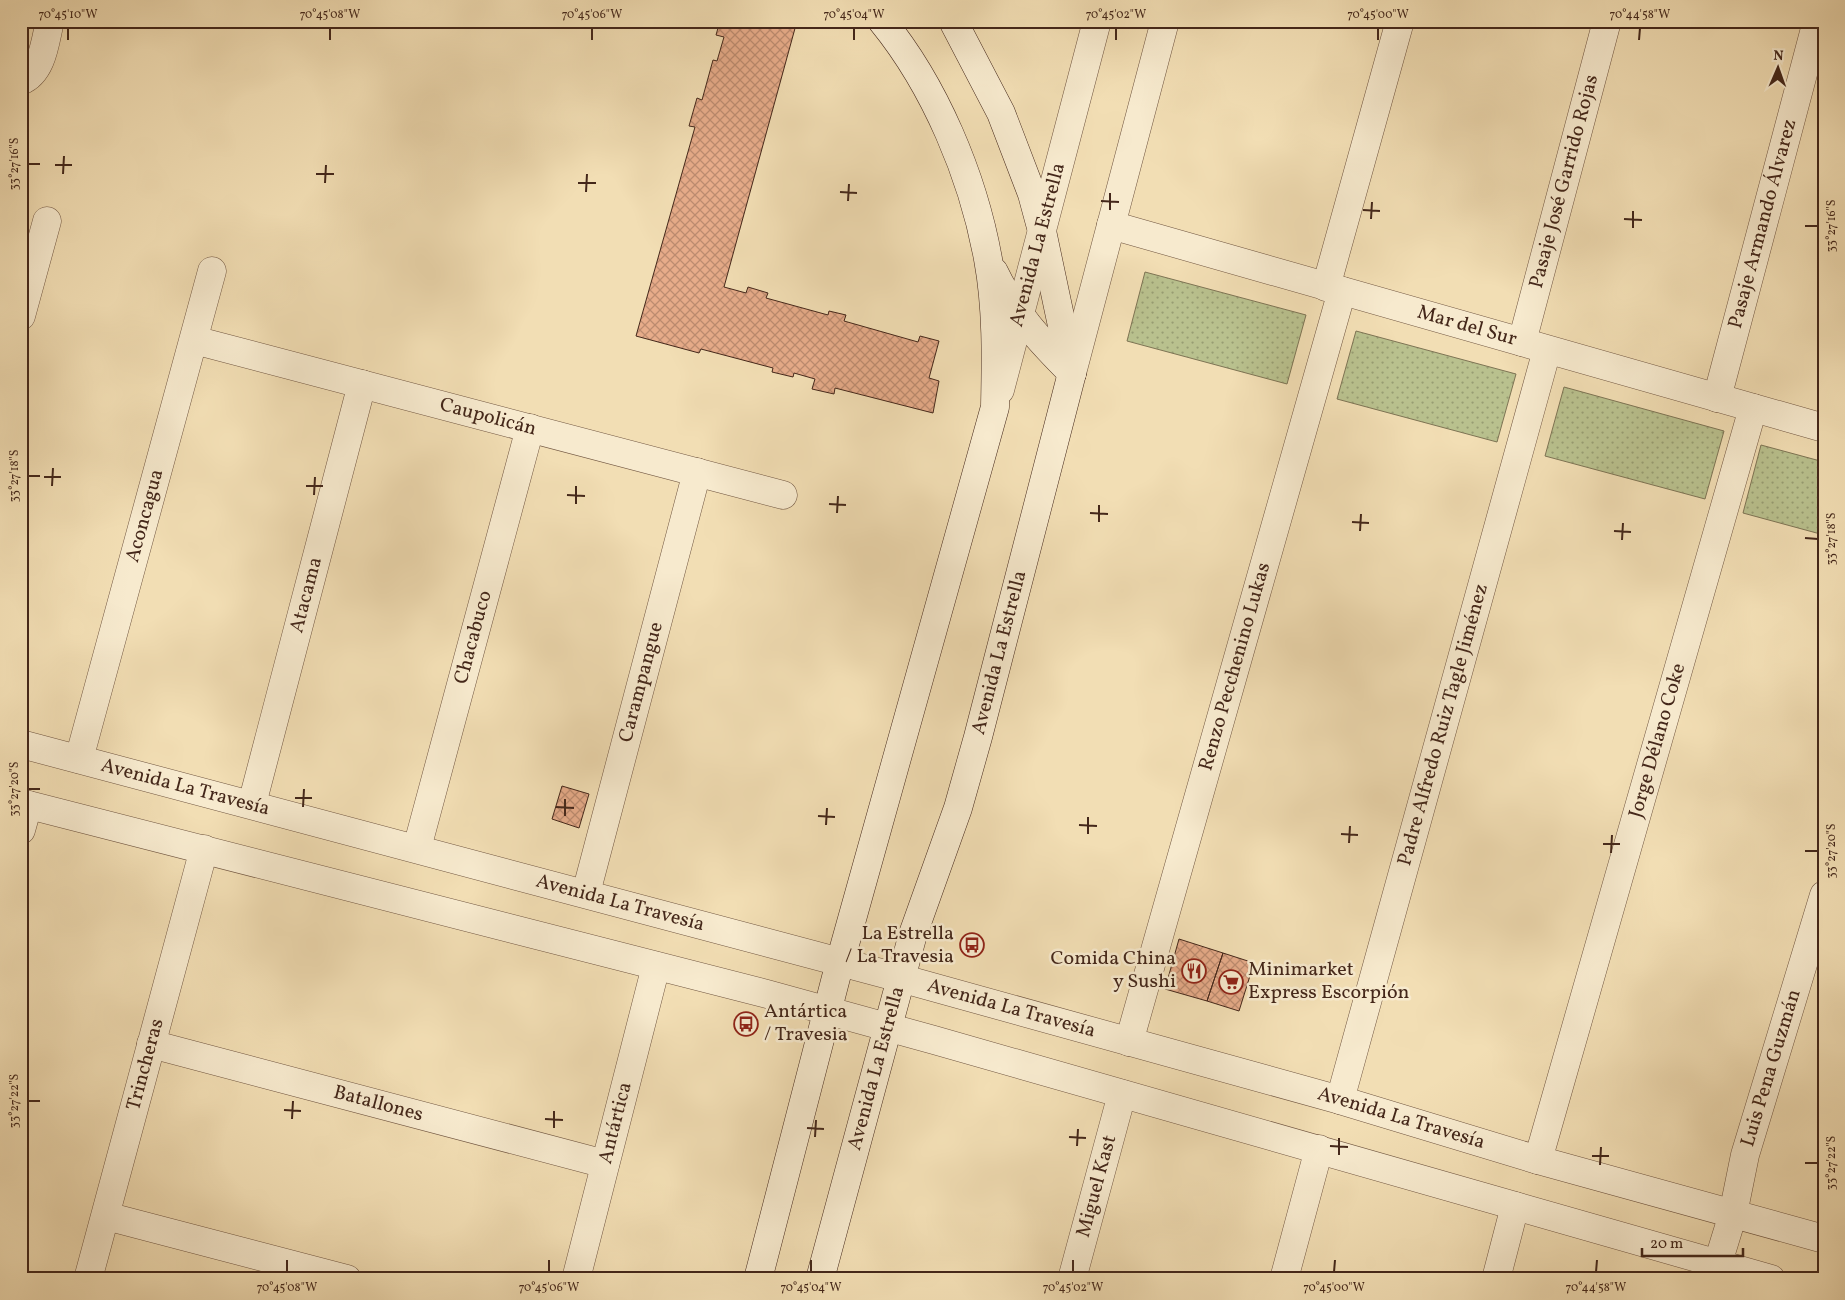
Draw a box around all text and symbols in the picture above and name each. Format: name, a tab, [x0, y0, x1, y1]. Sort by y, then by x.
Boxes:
text: 70°45'10"W	[38, 7, 98, 23]
text: 70°45'08"W	[300, 7, 360, 23]
text: 70°45'06"W	[562, 7, 622, 23]
text: 70°45'04"W	[823, 7, 885, 23]
text: 70°45'02"W	[1086, 7, 1146, 23]
text: 70°45'00"W	[1347, 7, 1409, 23]
text: 70°44'58"W	[1610, 7, 1670, 23]
north arrow	[1752, 42, 1802, 92]
text: N	[1773, 47, 1784, 66]
street label: Pasaje José Garrido Rojas	[1523, 72, 1606, 291]
street label: Pasaje Armando Álvarez	[1722, 116, 1804, 332]
text: 33°27'16"S	[7, 138, 23, 190]
street label: Avenida La Estrella	[1003, 160, 1073, 330]
text: 33°27'16"S	[1824, 200, 1840, 252]
street label: Mar del Sur	[1414, 299, 1520, 354]
street label: Caupolicán	[436, 391, 540, 444]
text: 33°27'18"S	[7, 450, 23, 502]
street label: Aconcagua	[119, 466, 171, 566]
text: 33°27'18"S	[1824, 513, 1840, 565]
street label: Atacama	[283, 554, 330, 636]
street label: Renzo Pecchenino Lukas	[1193, 559, 1278, 774]
street label: Avenida La Estrella	[965, 567, 1034, 738]
street label: Padre Alfredo Ruiz Tagle Jiménez	[1391, 581, 1496, 869]
street label: Chacabuco	[448, 588, 500, 687]
street label: Carampangue	[612, 619, 671, 745]
street label: Jorge Délano Coke	[1622, 660, 1693, 821]
street label: Avenida La Travesía	[98, 752, 273, 824]
text: 33°27'20"S	[7, 762, 23, 816]
text: 33°27'20"S	[1824, 824, 1840, 878]
street label: Avenida La Travesía	[533, 868, 708, 939]
place label: La Estrella / La Travesia	[845, 920, 954, 971]
bus stop icon: La Estrella / La Travesia	[959, 932, 985, 958]
place label: Comida China y Sushi	[1050, 945, 1176, 996]
place label: Minimarket Express Escorpión	[1248, 956, 1410, 1007]
restaurant icon: Comida China y Sushi	[1181, 958, 1207, 984]
supermarket icon: Minimarket Express Escorpión	[1218, 969, 1244, 995]
street label: Avenida La Travesía	[924, 972, 1099, 1046]
street label: Avenida La Estrella	[841, 983, 912, 1154]
street label: Luis Pena Guzmán	[1734, 986, 1809, 1150]
place label: Antártica / Travesia	[764, 998, 848, 1049]
bus stop icon: Antártica / Travesia	[733, 1011, 759, 1037]
street label: Trincheras	[120, 1016, 172, 1114]
text: 33°27'22"S	[7, 1074, 23, 1128]
street label: Batallones	[330, 1079, 426, 1129]
street label: Antártica	[592, 1079, 640, 1167]
street label: Avenida La Travesía	[1314, 1080, 1488, 1157]
street label: Miguel Kast	[1070, 1132, 1124, 1241]
text: 33°27'22"S	[1824, 1136, 1840, 1190]
scale bar	[1642, 1225, 1744, 1257]
text: 20 m	[1650, 1234, 1683, 1255]
text: 70°45'08"W	[257, 1280, 317, 1296]
text: 70°45'06"W	[519, 1280, 579, 1296]
text: 70°45'04"W	[780, 1280, 842, 1296]
text: 70°45'02"W	[1043, 1280, 1103, 1296]
text: 70°45'00"W	[1303, 1280, 1365, 1296]
text: 70°44'58"W	[1566, 1280, 1626, 1296]

